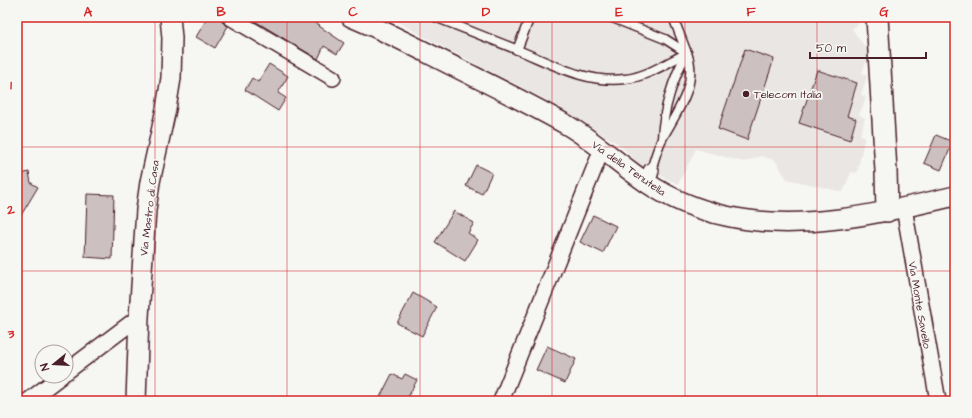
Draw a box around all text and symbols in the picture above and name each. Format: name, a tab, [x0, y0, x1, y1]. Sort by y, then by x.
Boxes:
text: A	[84, 3, 93, 21]
text: B	[216, 3, 226, 21]
text: C	[348, 3, 358, 21]
text: D	[482, 3, 491, 21]
text: E	[615, 3, 623, 21]
text: F	[746, 3, 756, 21]
text: G	[879, 3, 889, 21]
scale bar	[810, 34, 926, 60]
text: 50 m	[816, 40, 847, 57]
text: 1	[10, 76, 12, 94]
place label: Telecom Italia	[754, 87, 822, 102]
marker: Telecom Italia	[741, 89, 751, 99]
street label: Via della Tenutella	[589, 137, 669, 200]
street label: Via Mastro di Casa	[136, 159, 163, 257]
text: 2	[6, 201, 15, 219]
street label: Via Monte Savello	[904, 260, 935, 351]
text: 3	[7, 325, 15, 343]
north arrow	[34, 344, 74, 384]
text: N	[37, 361, 53, 373]

